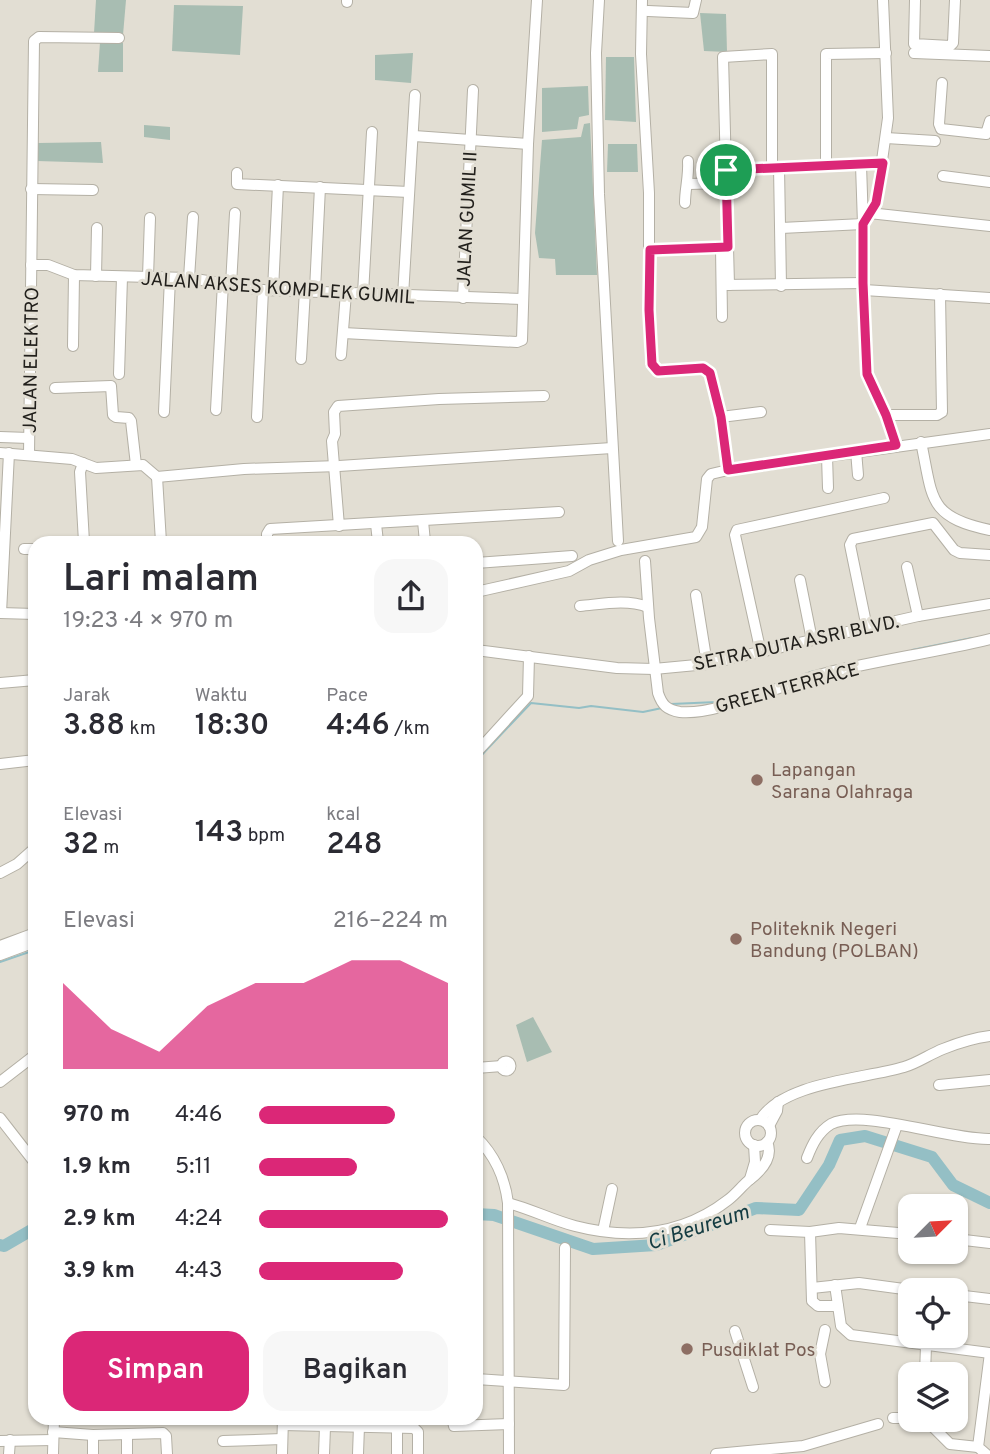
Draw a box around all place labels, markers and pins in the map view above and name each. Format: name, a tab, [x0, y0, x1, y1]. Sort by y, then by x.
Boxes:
pin	[696, 140, 756, 200]
place label: Lapangan Sarana Olahraga	[771, 759, 913, 805]
marker: Lapangan Sarana Olahraga	[749, 772, 765, 788]
place label: Politeknik Negeri Bandung (POLBAN)	[750, 918, 919, 964]
marker: Politeknik Negeri Bandung (POLBAN)	[728, 931, 744, 947]
place label: Pusdiklat Pos	[701, 1339, 815, 1363]
marker: Pusdiklat Pos	[679, 1341, 695, 1357]

